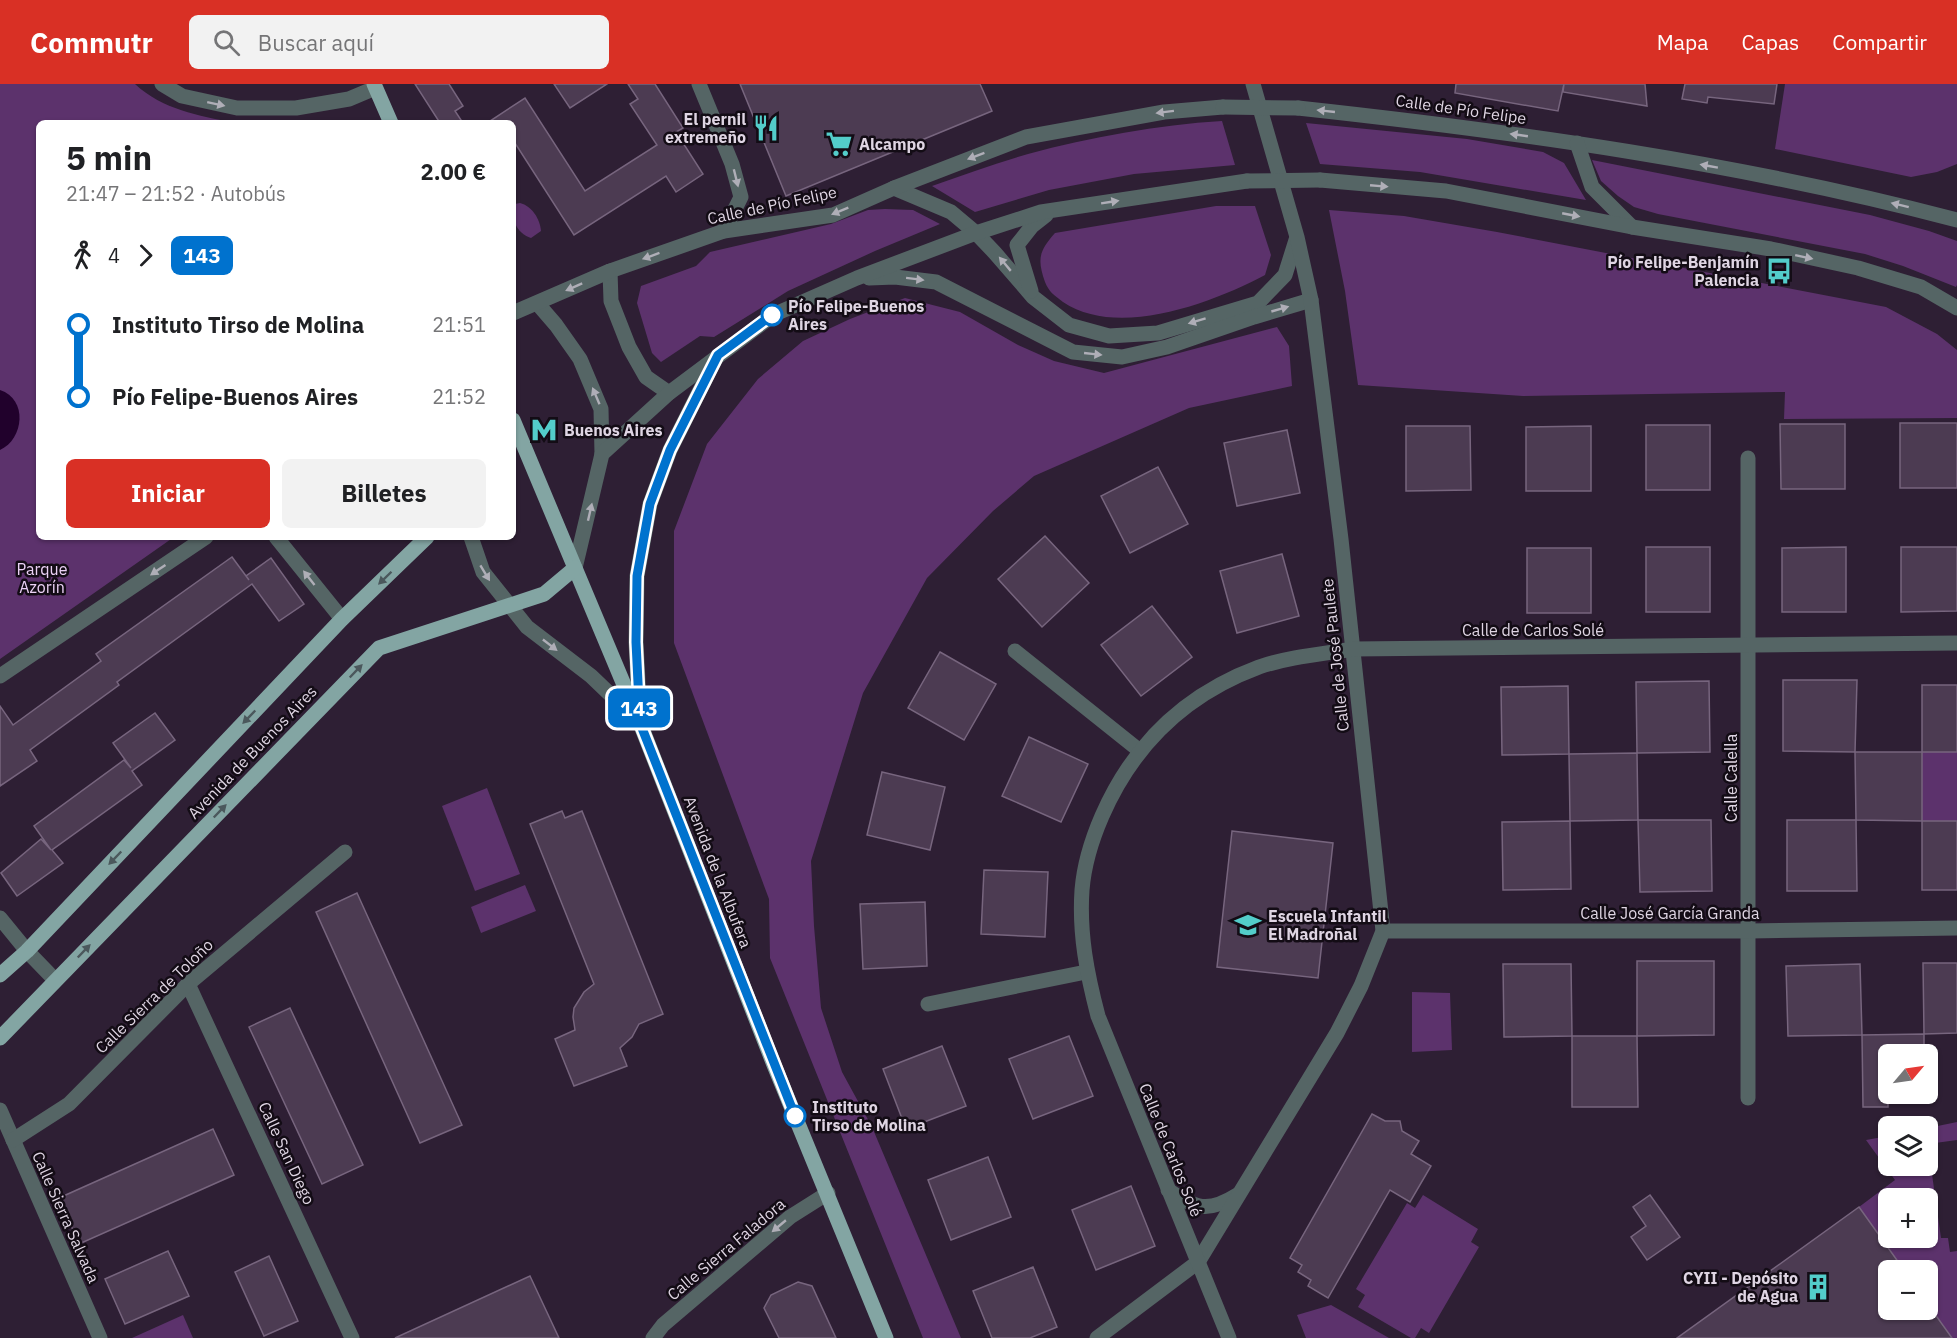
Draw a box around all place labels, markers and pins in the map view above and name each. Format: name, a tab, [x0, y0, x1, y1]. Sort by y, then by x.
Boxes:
place label: El pernil extremeño	[665, 109, 746, 147]
restaurant icon: El pernil extremeño	[751, 113, 781, 143]
supermarket icon: Alcampo	[824, 129, 854, 159]
place label: Alcampo	[859, 134, 925, 154]
place label: Pío Felipe-Benjamín Palencia	[1607, 252, 1759, 290]
bus stop icon: Pío Felipe-Benjamín Palencia	[1764, 256, 1794, 286]
place label: Pío Felipe-Buenos Aires	[788, 296, 924, 334]
marker: Pío Felipe-Buenos Aires	[761, 304, 783, 326]
metro station icon: Buenos Aires	[529, 415, 559, 445]
place label: Buenos Aires	[564, 420, 663, 440]
place label: Escuela Infantil El Madroñal	[1268, 906, 1387, 944]
school or university icon: Escuela Infantil El Madroñal	[1233, 910, 1263, 940]
place label: Instituto Tirso de Molina	[812, 1097, 926, 1135]
marker: Instituto Tirso de Molina	[784, 1105, 806, 1127]
place label: CYII - Depósito de Agua	[1683, 1268, 1798, 1306]
building icon: CYII - Depósito de Agua	[1803, 1272, 1833, 1302]

